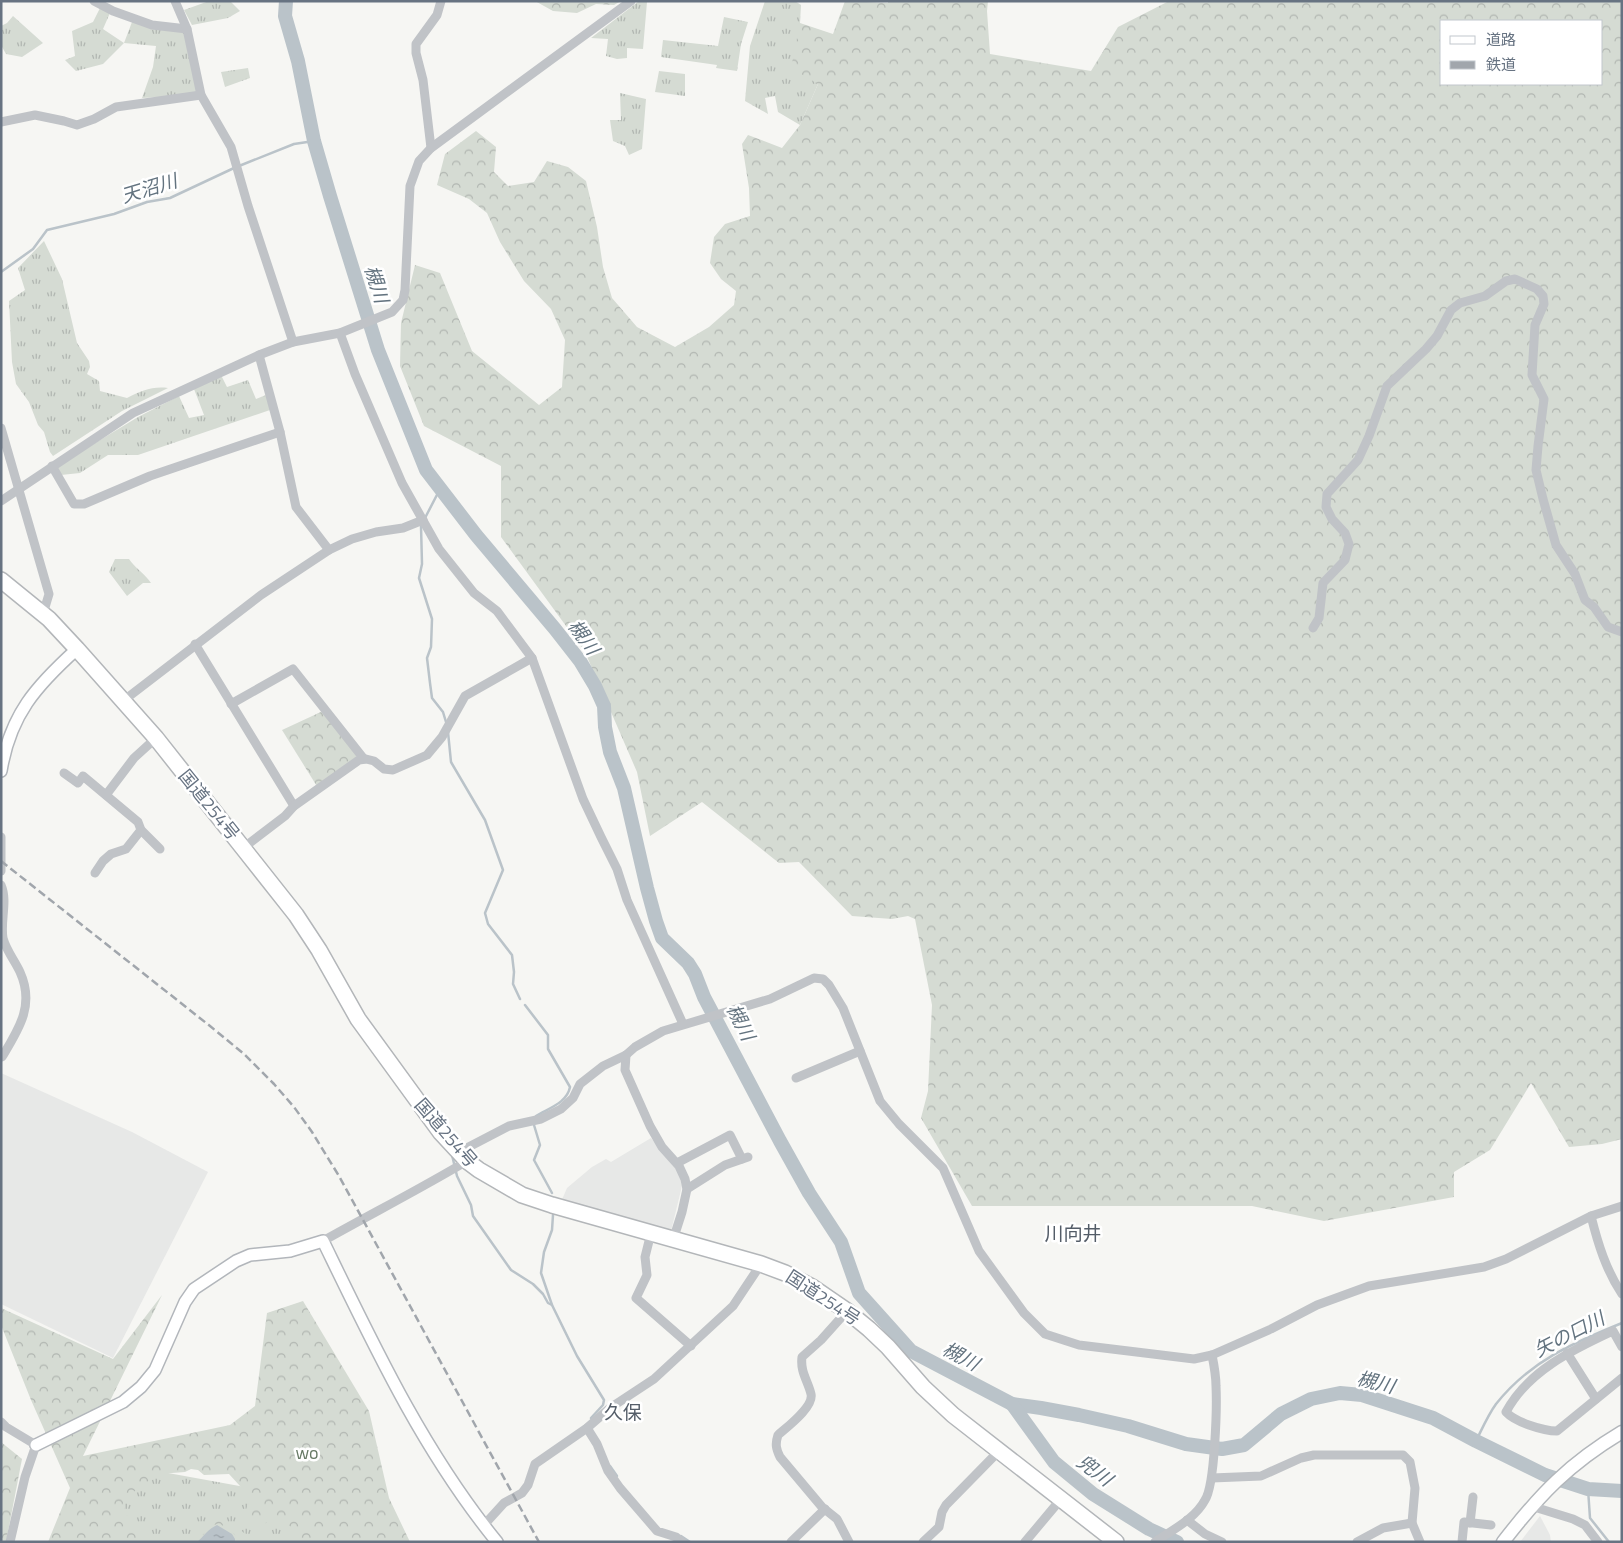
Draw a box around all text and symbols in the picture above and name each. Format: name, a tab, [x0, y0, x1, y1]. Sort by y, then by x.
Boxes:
legend	[1440, 20, 1603, 85]
text: 道路	[1486, 28, 1516, 51]
text: 鉄道	[1486, 53, 1516, 76]
water label: 天沼川	[117, 165, 182, 210]
water label: 槻川	[358, 261, 398, 308]
water label: 槻川	[562, 613, 608, 662]
street label: 国道254号	[172, 763, 246, 846]
water label: 槻川	[720, 998, 764, 1047]
street label: 国道254号	[409, 1092, 484, 1173]
district label: 川向井	[1044, 1218, 1102, 1247]
street label: 国道254号	[781, 1263, 866, 1332]
water label: 矢の口川	[1528, 1302, 1611, 1364]
water label: 槻川	[938, 1334, 987, 1378]
water label: 槻川	[1354, 1363, 1400, 1401]
district label: 久保	[604, 1397, 642, 1426]
park label: wo	[295, 1439, 319, 1466]
water label: 兜川	[1071, 1447, 1121, 1494]

